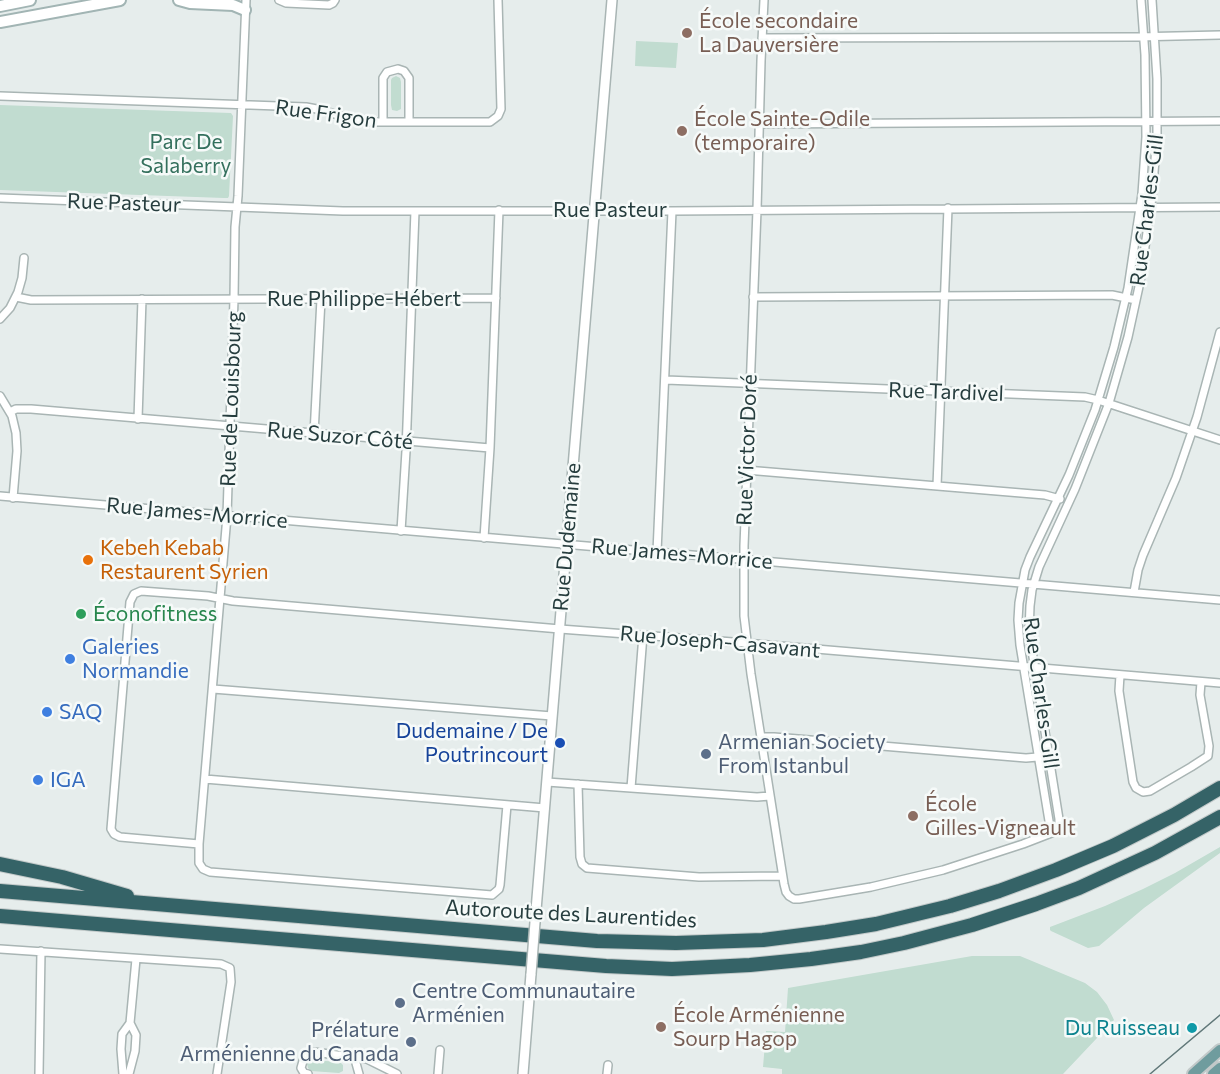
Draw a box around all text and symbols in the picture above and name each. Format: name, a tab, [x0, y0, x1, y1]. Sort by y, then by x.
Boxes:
place label: École secondaire La Dauversière	[699, 8, 858, 58]
marker: École secondaire La Dauversière	[680, 26, 694, 40]
street label: Rue Frigon	[274, 94, 378, 134]
place label: École Sainte-Odile (temporaire)	[694, 106, 870, 156]
marker: École Sainte-Odile (temporaire)	[675, 124, 689, 138]
park label: Parc De Salaberry	[141, 129, 231, 179]
street label: Rue Charles-Gill	[1125, 133, 1169, 287]
street label: Rue Pasteur	[67, 188, 181, 218]
street label: Rue Pasteur	[553, 197, 667, 223]
street label: Rue Philippe-Hébert	[267, 286, 461, 312]
street label: Rue de Louisbourg	[215, 311, 247, 487]
street label: Rue Victor Doré	[732, 374, 762, 526]
street label: Rue Tardivel	[888, 377, 1004, 407]
street label: Rue Suzor Côté	[266, 417, 414, 455]
street label: Rue Dudemaine	[548, 462, 586, 612]
street label: Rue James-Morrice	[105, 493, 289, 533]
street label: Rue James-Morrice	[590, 534, 774, 574]
place label: Kebeh Kebab Restaurent Syrien	[100, 535, 269, 585]
marker: Kebeh Kebab Restaurent Syrien	[81, 553, 95, 567]
place label: Éconofitness	[93, 601, 217, 627]
marker: Éconofitness	[74, 607, 88, 621]
street label: Rue Charles-Gill	[1018, 616, 1064, 770]
street label: Rue Joseph-Casavant	[619, 621, 821, 663]
place label: Galeries Normandie	[82, 634, 189, 684]
marker: Galeries Normandie	[63, 652, 77, 666]
place label: SAQ	[59, 699, 102, 725]
marker: SAQ	[40, 705, 54, 719]
place label: Dudemaine / De Poutrincourt	[396, 718, 548, 768]
place label: Armenian Society From Istanbul	[718, 729, 886, 779]
marker: Dudemaine / De Poutrincourt	[553, 736, 567, 750]
marker: Armenian Society From Istanbul	[699, 747, 713, 761]
place label: IGA	[50, 767, 86, 793]
marker: IGA	[31, 773, 45, 787]
place label: École Gilles-Vigneault	[925, 791, 1076, 841]
marker: École Gilles-Vigneault	[906, 809, 920, 823]
street label: Autoroute des Laurentides	[444, 895, 698, 933]
place label: Centre Communautaire Arménien	[412, 978, 635, 1028]
marker: Centre Communautaire Arménien	[393, 996, 407, 1010]
place label: École Arménienne Sourp Hagop	[673, 1002, 845, 1052]
place label: Du Ruisseau	[1065, 1015, 1180, 1041]
place label: Prélature Arménienne du Canada	[180, 1017, 399, 1067]
marker: École Arménienne Sourp Hagop	[654, 1020, 668, 1034]
marker: Du Ruisseau	[1185, 1021, 1199, 1035]
marker: Prélature Arménienne du Canada	[404, 1035, 418, 1049]

